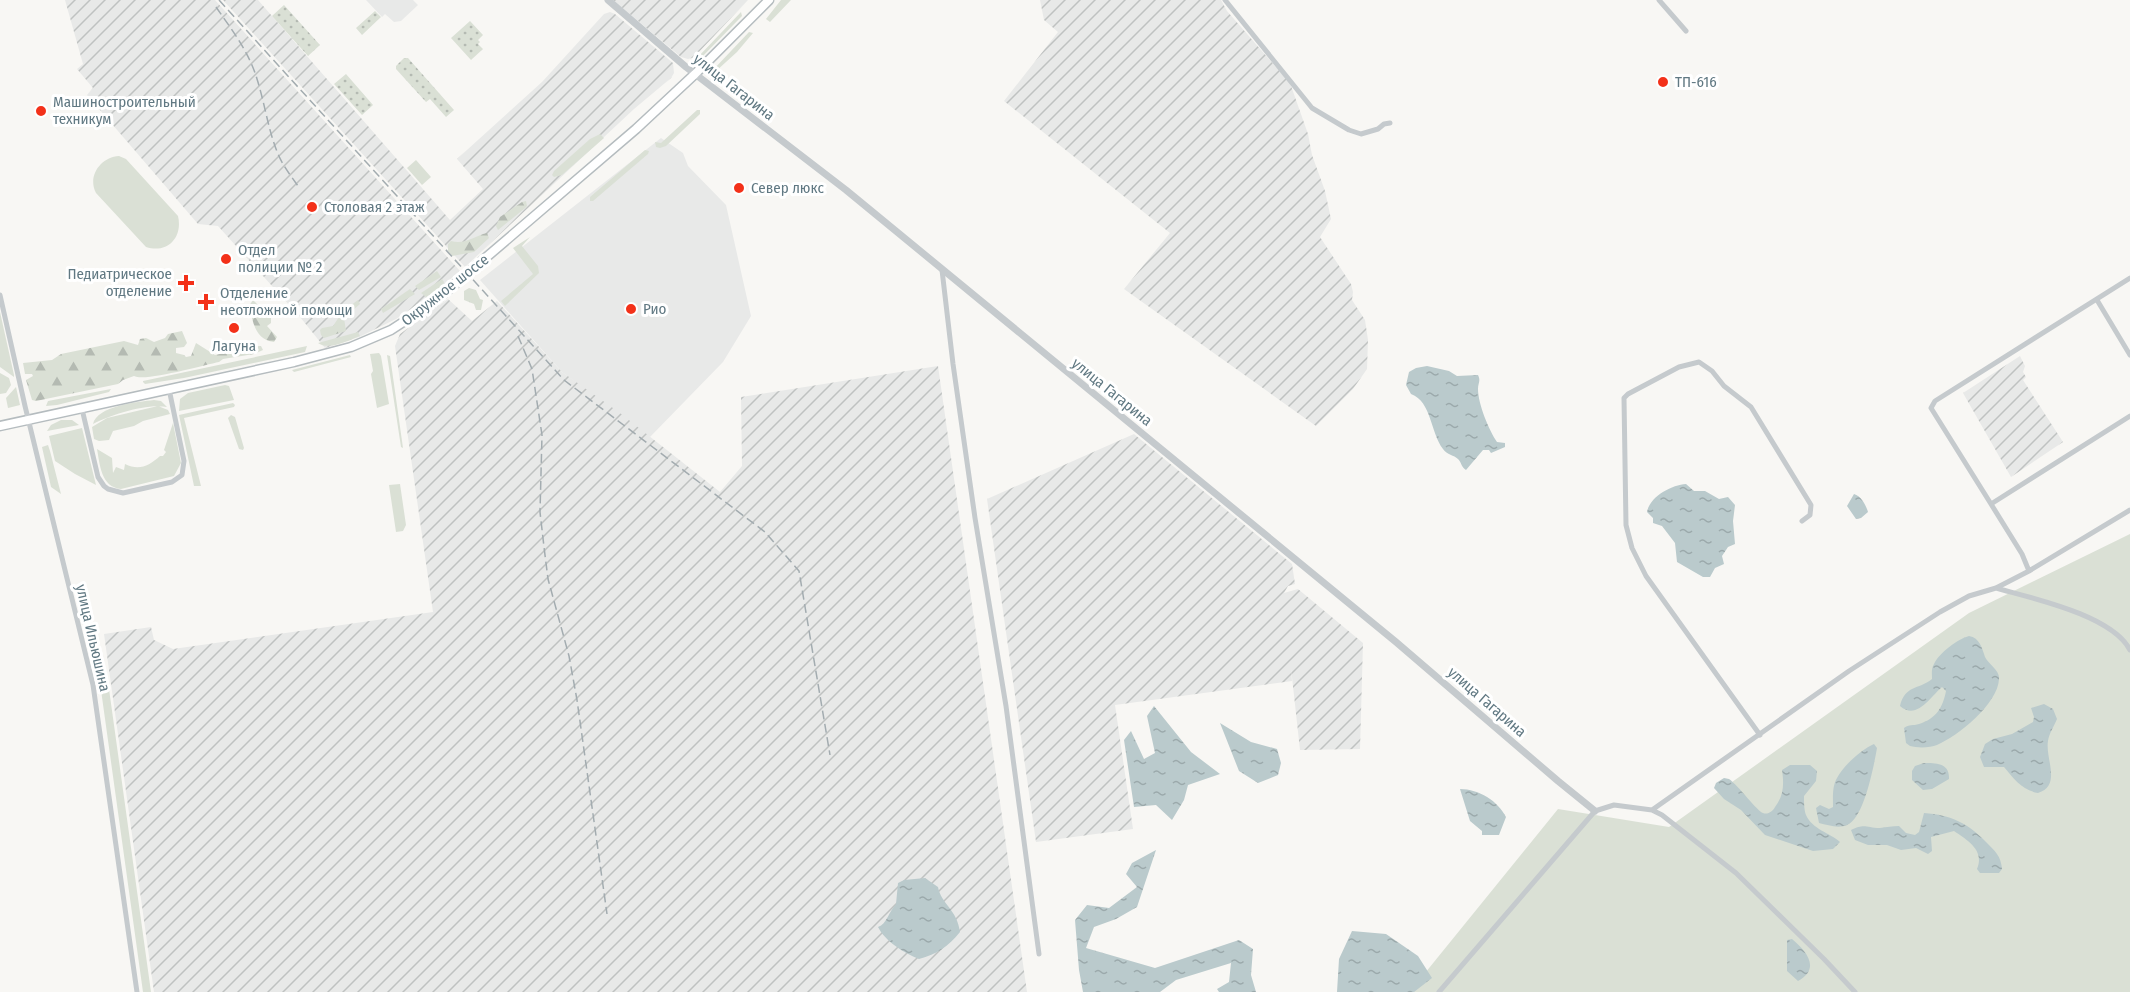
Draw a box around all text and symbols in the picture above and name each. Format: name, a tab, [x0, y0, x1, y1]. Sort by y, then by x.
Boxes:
street label: улица Гагарина	[690, 50, 778, 124]
place label: ТП-616	[1675, 73, 1717, 91]
marker: ТП-616	[1656, 75, 1670, 89]
place label: Машиностроительный техникум	[53, 93, 196, 128]
marker: Машиностроительный техникум	[34, 104, 48, 118]
place label: Север люкс	[751, 179, 824, 197]
marker: Север люкс	[732, 181, 746, 195]
place label: Столовая 2 этаж	[324, 198, 425, 216]
marker: Столовая 2 этаж	[305, 200, 319, 214]
place label: Отдел полиции № 2	[238, 241, 323, 276]
street label: Окружное шоссе	[398, 250, 492, 330]
marker: Отдел полиции № 2	[219, 252, 233, 266]
place label: Педиатрическое отделение	[67, 265, 172, 300]
marker: Педиатрическое отделение	[177, 274, 195, 292]
place label: Отделение неотложной помощи	[220, 284, 353, 319]
marker: Отделение неотложной помощи	[197, 293, 215, 311]
place label: Рио	[643, 300, 667, 318]
marker: Рио	[624, 302, 638, 316]
marker: Лагуна	[227, 321, 241, 335]
place label: Лагуна	[212, 337, 256, 355]
street label: улица Гагарина	[1068, 354, 1156, 430]
street label: улица Ильюшина	[72, 583, 114, 693]
street label: улица Гагарина	[1444, 663, 1530, 741]

